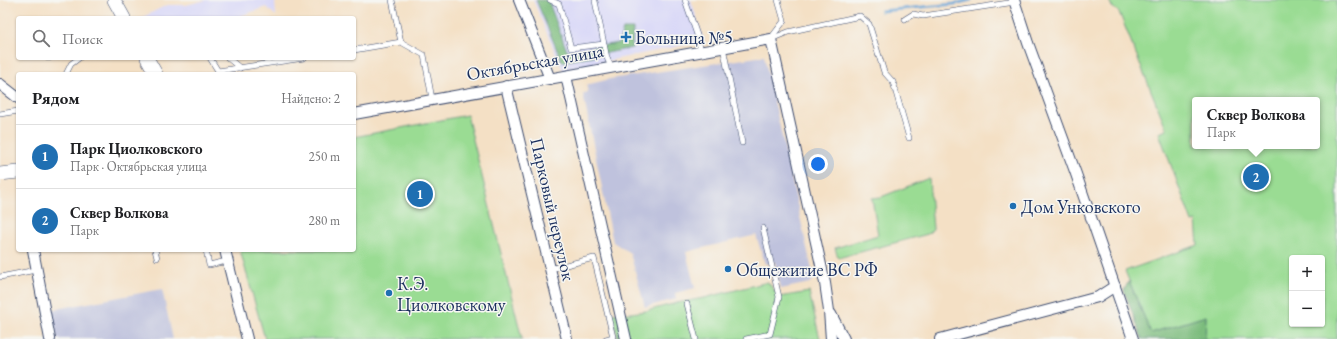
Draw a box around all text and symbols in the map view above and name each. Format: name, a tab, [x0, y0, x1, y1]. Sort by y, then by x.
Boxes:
search box	[16, 16, 356, 60]
place label: Больница №5	[635, 26, 733, 49]
icon: search	[30, 27, 52, 49]
text: Поиск	[62, 29, 103, 48]
marker: Больница №5	[620, 31, 632, 43]
street label: Октябрьская улица	[465, 38, 606, 85]
text: Рядом	[32, 87, 80, 109]
text: Найдено: 2	[281, 90, 340, 107]
popup	[1192, 97, 1320, 149]
text: Сквер Волкова	[1207, 105, 1305, 124]
text: Парк	[1207, 124, 1236, 141]
street label: Парковый переулок	[525, 135, 581, 283]
text: Парк Циолковского	[70, 139, 203, 158]
text: 1	[42, 148, 48, 165]
text: 250 m	[309, 148, 340, 165]
your location	[808, 154, 828, 174]
text: Парк · Октябрьская улица	[70, 158, 207, 175]
pin: 2	[1243, 162, 1269, 192]
pin: 1	[407, 179, 433, 209]
place label: Дом Унковского	[1021, 195, 1141, 218]
marker: Дом Унковского	[1008, 201, 1018, 211]
text: Сквер Волкова	[70, 203, 168, 222]
text: 2	[42, 212, 48, 229]
text: 280 m	[309, 212, 340, 229]
text: Парк	[70, 222, 99, 239]
map controls	[1289, 255, 1325, 327]
button: +	[1289, 255, 1325, 291]
place label: Общежитие ВС РФ	[736, 258, 878, 281]
marker: Общежитие ВС РФ	[723, 264, 733, 274]
place label: К.Э. Циолковскому	[397, 272, 506, 316]
marker: К.Э. Циолковскому	[384, 288, 394, 298]
button: −	[1289, 291, 1325, 327]

